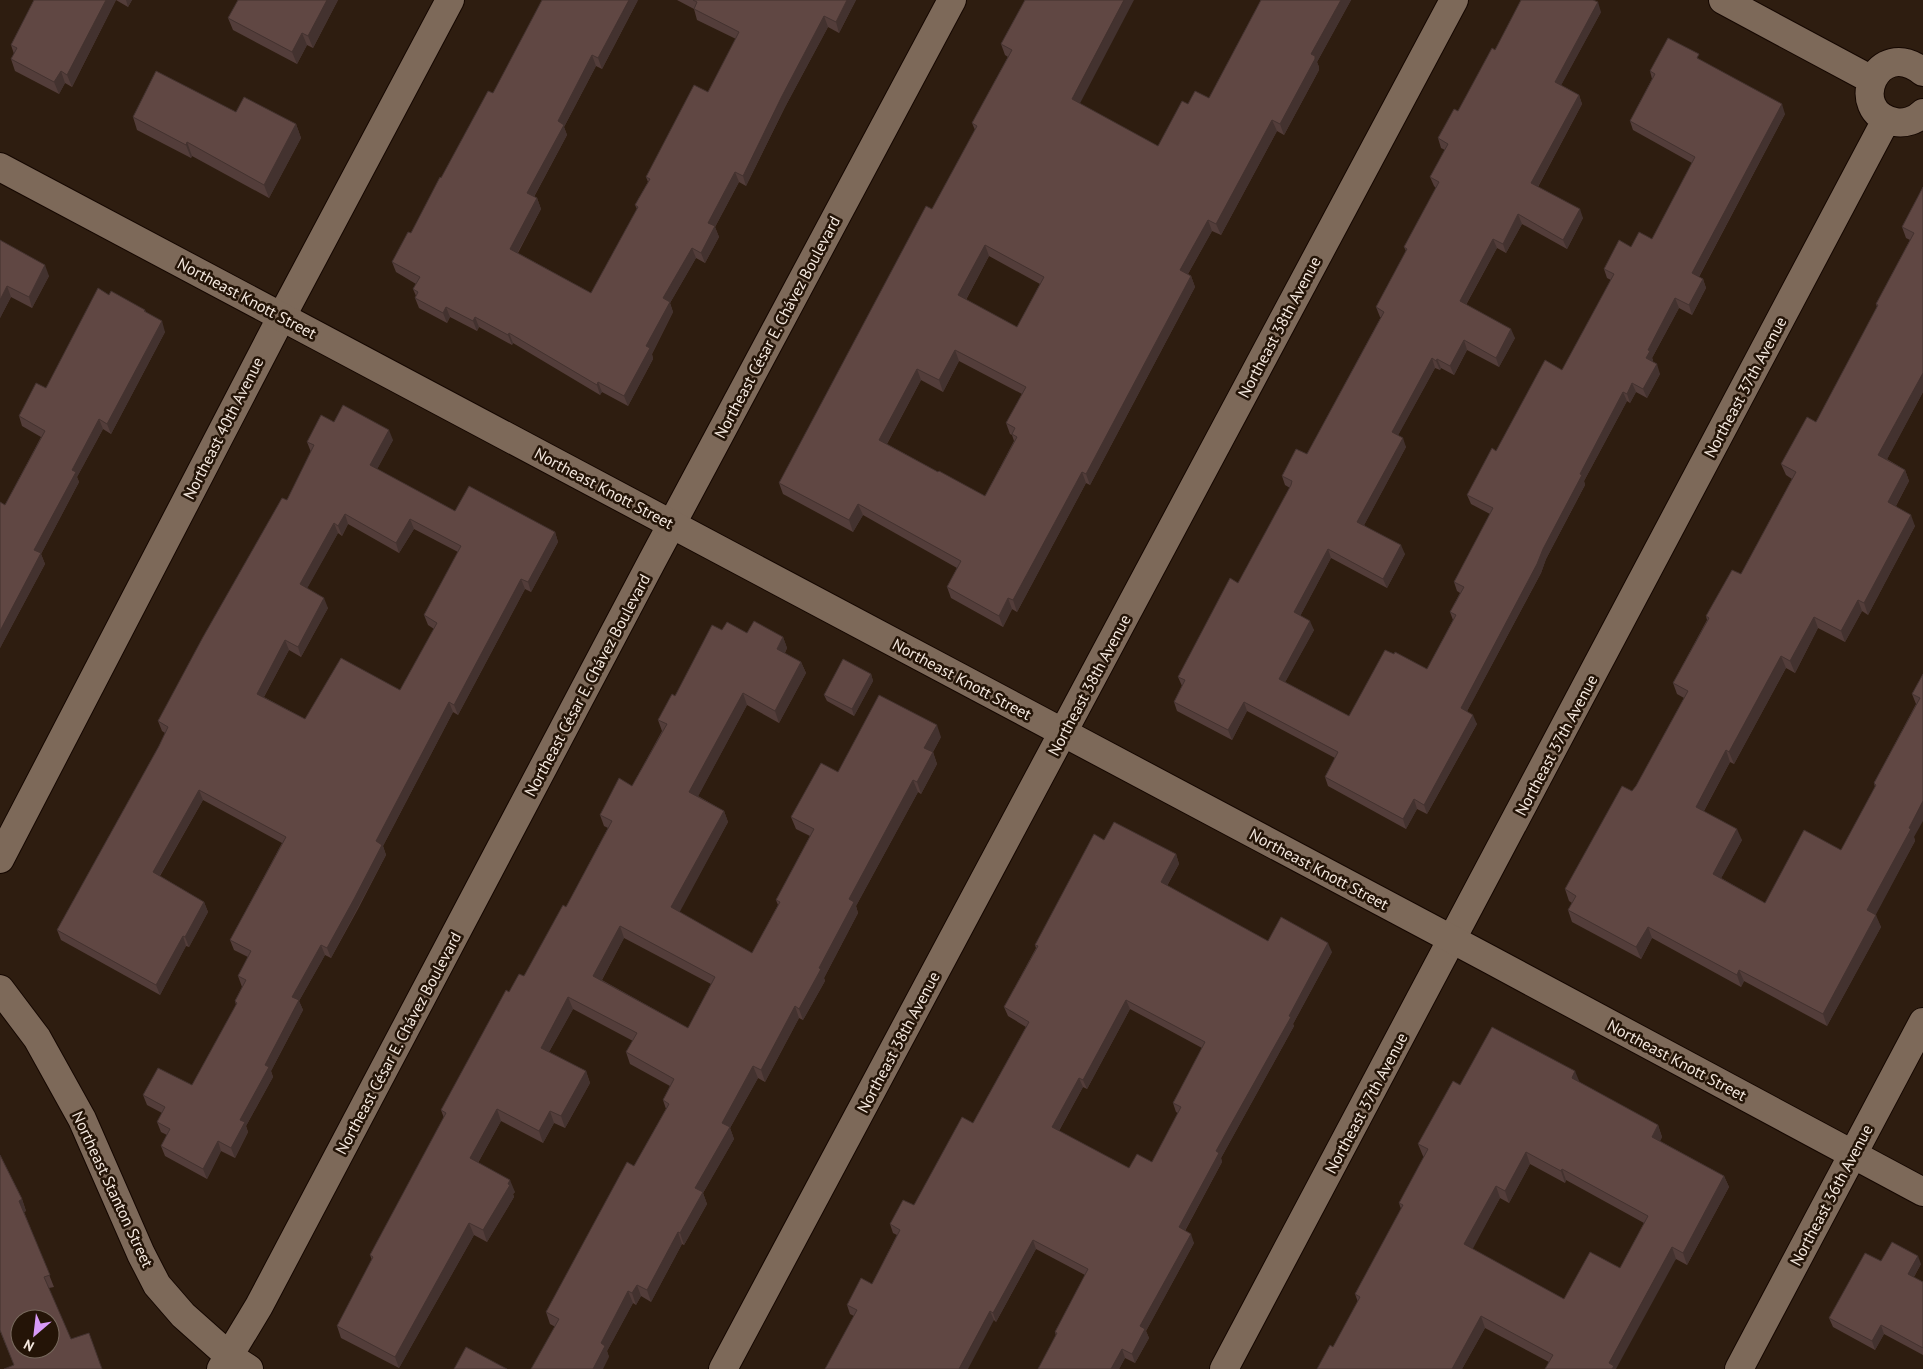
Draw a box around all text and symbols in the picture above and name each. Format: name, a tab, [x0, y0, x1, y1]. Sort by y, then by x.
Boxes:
street label: Northeast César E. Chávez Boulevard	[710, 212, 844, 442]
street label: Northeast Knott Street	[174, 253, 320, 343]
street label: Northeast 38th Avenue	[1233, 253, 1325, 401]
street label: Northeast 37th Avenue	[1699, 313, 1791, 461]
street label: Northeast 40th Avenue	[178, 353, 268, 503]
street label: Northeast Knott Street	[531, 443, 677, 533]
street label: Northeast César E. Chávez Boulevard	[520, 570, 654, 800]
street label: Northeast 38th Avenue	[1043, 611, 1135, 759]
street label: Northeast Knott Street	[889, 634, 1035, 724]
street label: Northeast 37th Avenue	[1510, 671, 1602, 819]
street label: Northeast Knott Street	[1246, 824, 1392, 914]
street label: Northeast César E. Chávez Boulevard	[331, 928, 465, 1158]
street label: Northeast 38th Avenue	[852, 968, 944, 1116]
street label: Northeast Knott Street	[1604, 1015, 1750, 1105]
street label: Northeast 37th Avenue	[1320, 1029, 1412, 1177]
street label: Northeast Stanton Street	[68, 1108, 158, 1271]
street label: Northeast 36th Avenue	[1785, 1121, 1877, 1269]
north arrow	[10, 1309, 60, 1359]
text: N	[21, 1335, 37, 1356]

